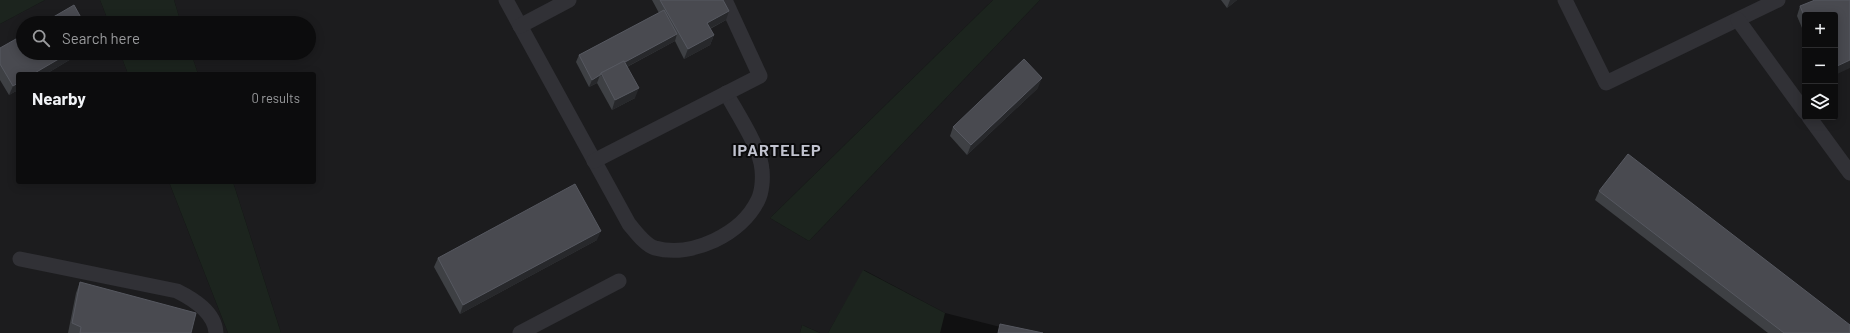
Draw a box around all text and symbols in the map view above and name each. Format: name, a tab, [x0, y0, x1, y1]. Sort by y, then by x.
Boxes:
map controls	[1802, 12, 1838, 120]
button: +	[1802, 12, 1838, 48]
search box	[16, 16, 316, 60]
icon: search	[30, 27, 52, 49]
text: Search here	[62, 29, 140, 47]
button: −	[1802, 48, 1838, 84]
button: layers	[1802, 84, 1838, 120]
text: Nearby	[32, 88, 86, 108]
text: 0 results	[251, 90, 300, 106]
district label: IPARTELEP	[732, 140, 822, 159]

